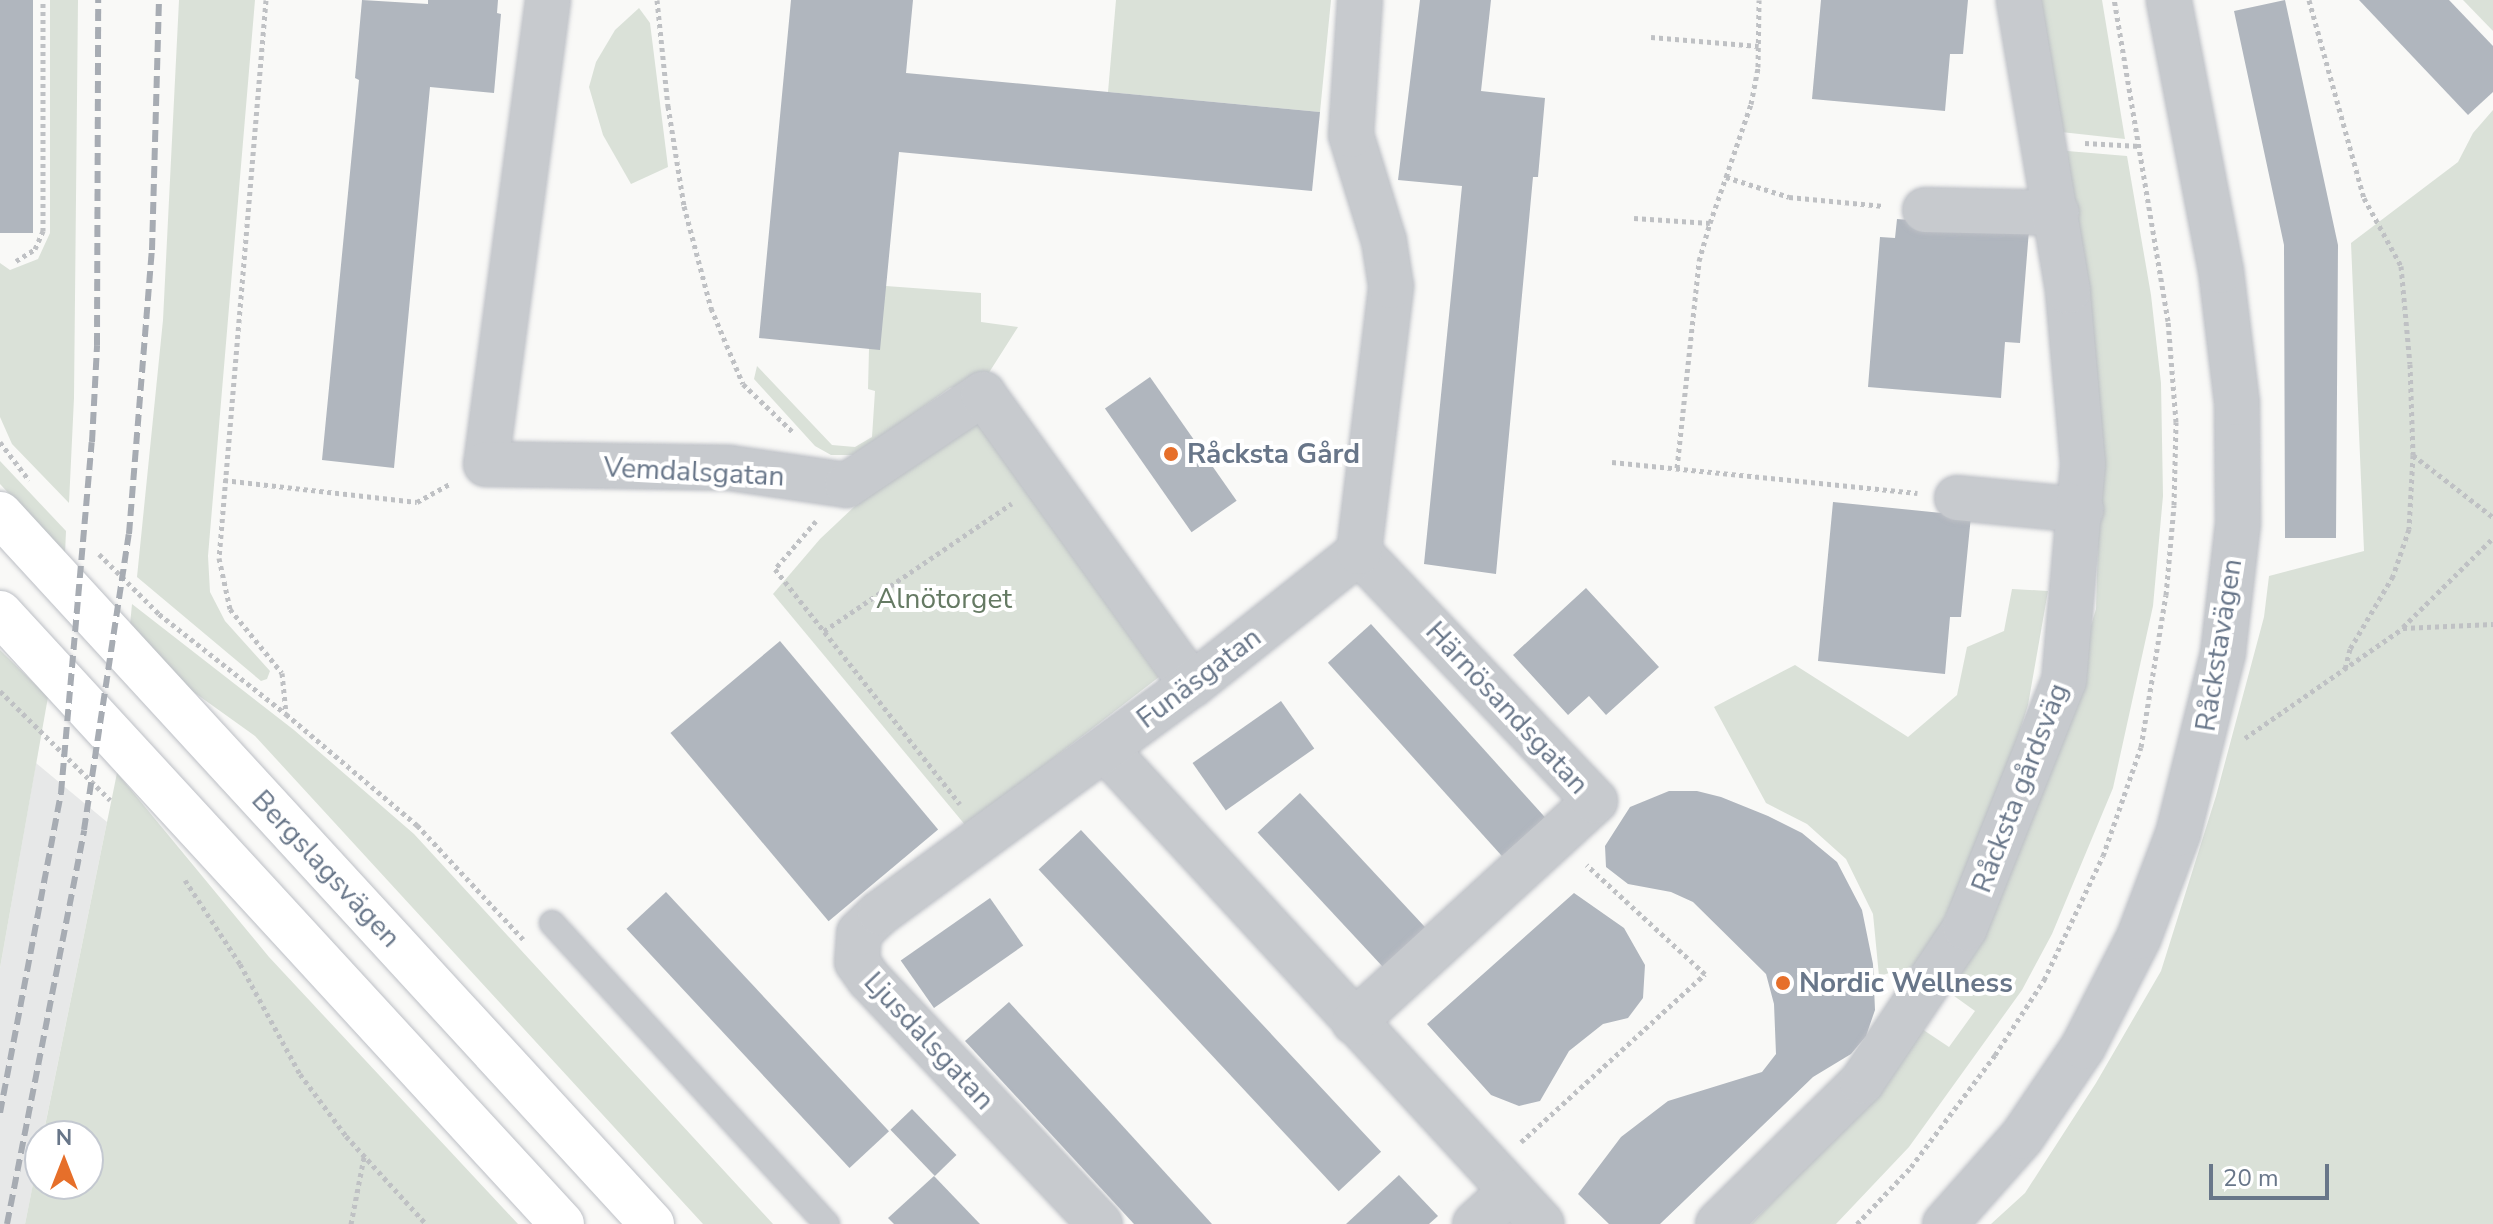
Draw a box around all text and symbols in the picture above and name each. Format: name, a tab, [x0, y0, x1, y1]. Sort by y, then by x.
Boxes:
place label: Råcksta Gård	[1187, 437, 1360, 471]
marker: Råcksta Gård	[1162, 445, 1180, 463]
street label: Vemdalsgatan	[603, 450, 785, 494]
street label: Råckstavägen	[2189, 556, 2249, 734]
park label: Alnötorget	[876, 582, 1012, 616]
street label: Härnösandsgatan	[1419, 615, 1595, 801]
street label: Funäsgatan	[1130, 620, 1268, 736]
street label: Råcksta gårdsväg	[1965, 679, 2075, 897]
street label: Bergslagsvägen	[245, 784, 407, 954]
street label: Ljusdalsgatan	[857, 965, 1001, 1117]
place label: Nordic Wellness	[1799, 966, 2013, 1000]
marker: Nordic Wellness	[1774, 974, 1792, 992]
north arrow	[24, 1120, 104, 1200]
text: N	[56, 1123, 72, 1153]
scale bar	[2213, 1148, 2333, 1198]
text: 20 m	[2223, 1162, 2279, 1194]

